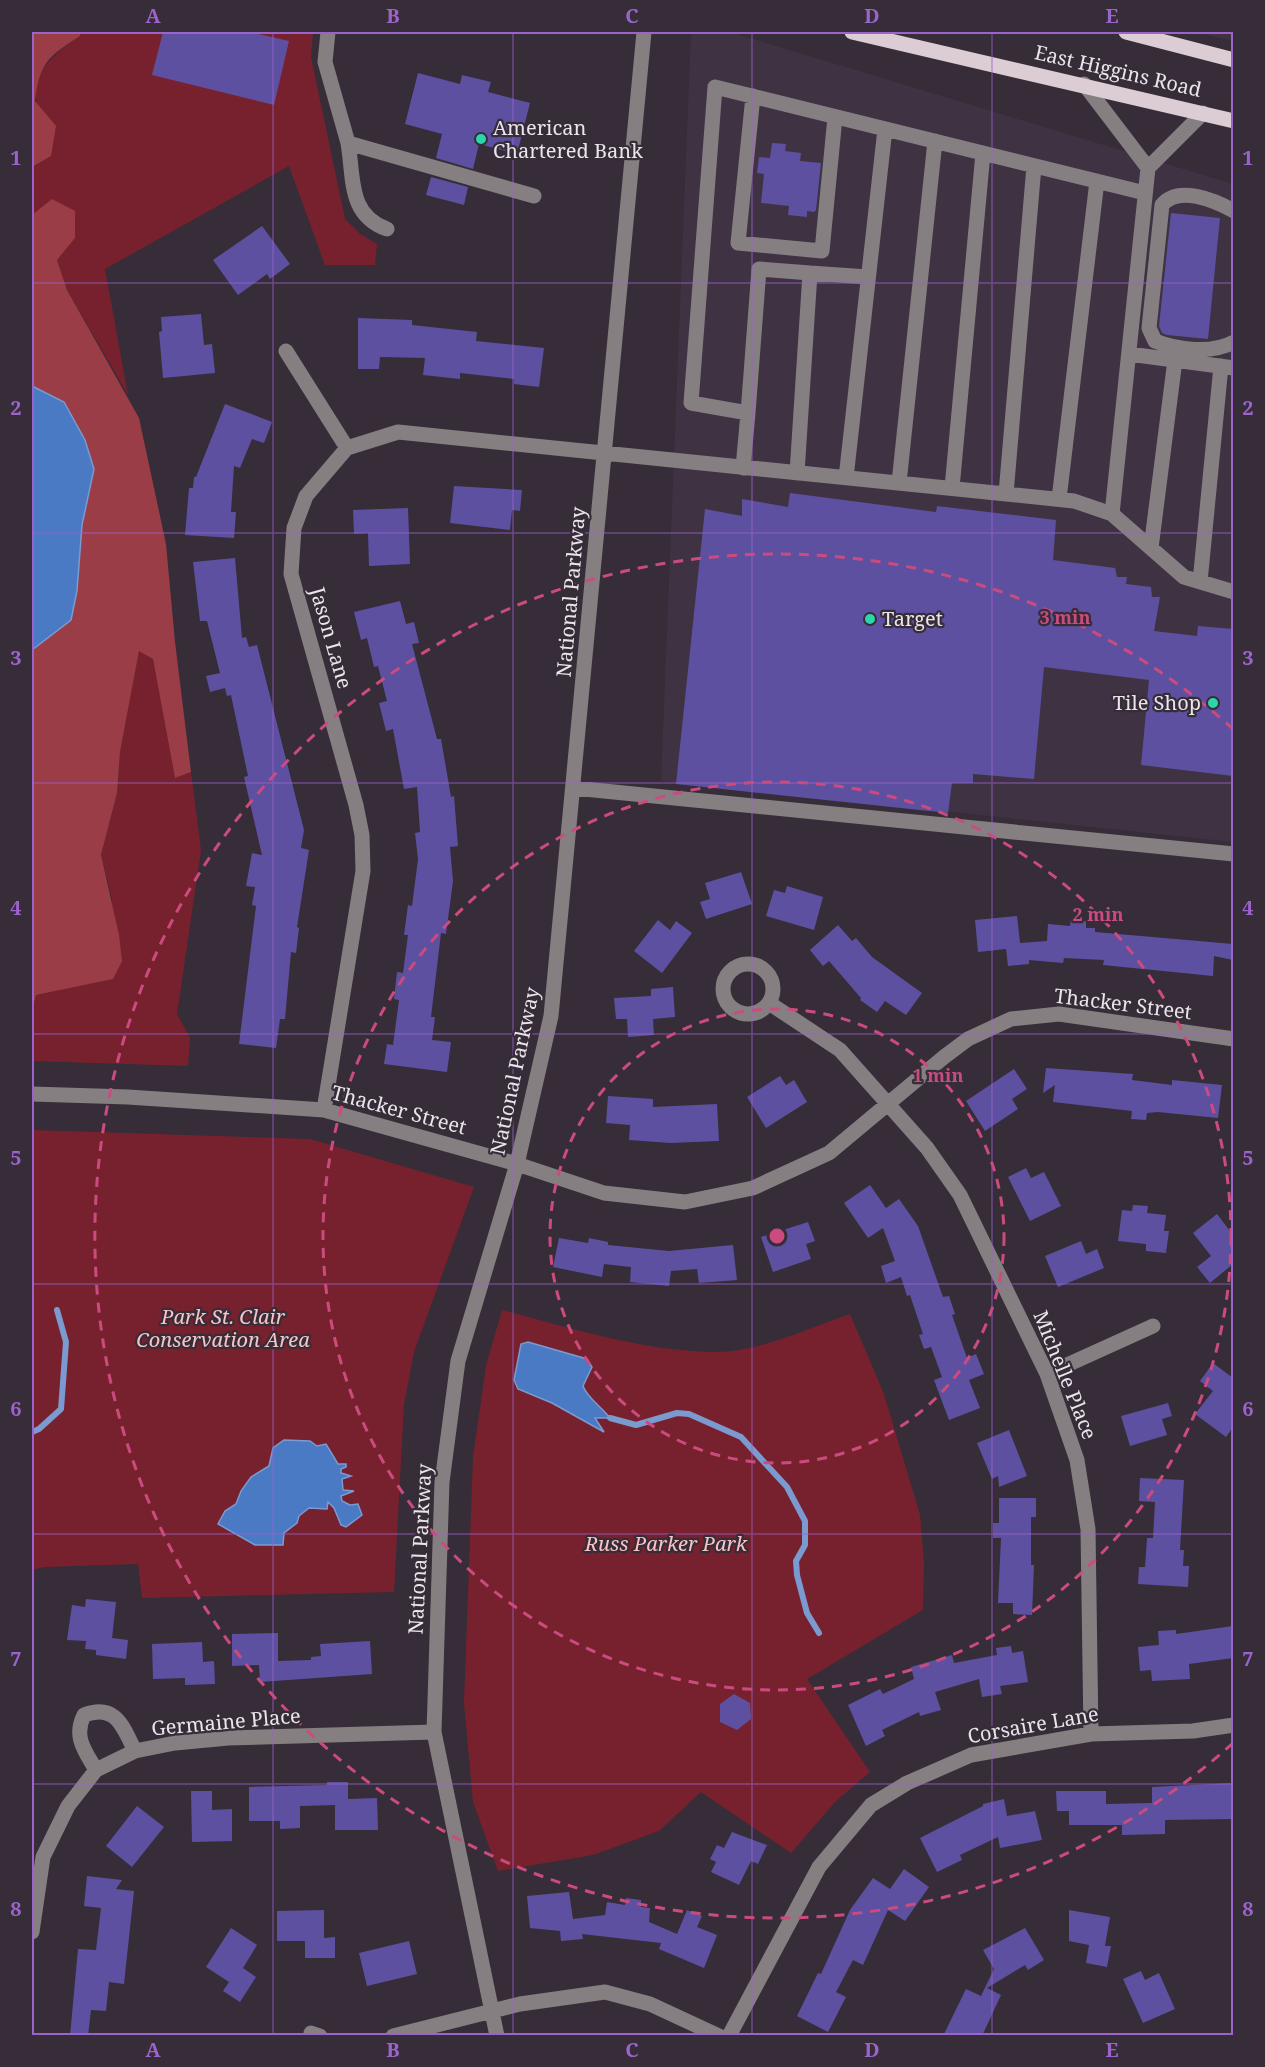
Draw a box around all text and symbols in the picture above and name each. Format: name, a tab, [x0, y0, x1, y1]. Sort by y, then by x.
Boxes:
text: A	[145, 2, 161, 29]
text: B	[386, 2, 400, 29]
text: C	[625, 2, 639, 29]
text: D	[864, 2, 880, 29]
text: E	[1105, 2, 1119, 29]
street label: East Higgins Road	[1032, 38, 1204, 103]
place label: American Chartered Bank	[493, 114, 643, 164]
marker: American Chartered Bank	[474, 132, 488, 146]
text: 1	[10, 144, 22, 171]
text: 1	[1242, 144, 1254, 171]
text: 2	[10, 394, 22, 421]
text: 2	[1242, 394, 1254, 421]
street label: National Parkway	[550, 505, 591, 678]
street label: Jason Lane	[304, 583, 359, 692]
place label: Target	[882, 605, 943, 632]
text: 3 min	[1040, 605, 1090, 629]
marker: Target	[863, 612, 877, 626]
text: 3	[10, 644, 22, 671]
text: 3	[1242, 644, 1254, 671]
place label: Tile Shop	[1113, 689, 1201, 716]
marker: Tile Shop	[1206, 696, 1220, 710]
text: 4	[10, 894, 22, 921]
text: 4	[1242, 894, 1254, 921]
text: 2 min	[1073, 902, 1123, 926]
street label: Thacker Street	[1053, 982, 1193, 1025]
street label: National Parkway	[484, 984, 546, 1157]
text: 1 min	[913, 1063, 963, 1087]
street label: Thacker Street	[329, 1079, 469, 1140]
text: 5	[10, 1144, 22, 1171]
text: 5	[1242, 1144, 1254, 1171]
centre of rings	[767, 1226, 787, 1246]
park label: Park St. Clair Conservation Area	[136, 1303, 310, 1353]
street label: Michelle Place	[1027, 1306, 1104, 1443]
text: 6	[10, 1395, 22, 1422]
text: 6	[1242, 1395, 1254, 1422]
street label: National Parkway	[402, 1462, 437, 1635]
park label: Russ Parker Park	[584, 1530, 748, 1557]
text: 7	[10, 1645, 22, 1672]
text: 7	[1242, 1645, 1254, 1672]
street label: Corsaire Lane	[965, 1700, 1101, 1749]
street label: Germaine Place	[150, 1702, 302, 1741]
text: 8	[10, 1895, 22, 1922]
text: 8	[1242, 1895, 1254, 1922]
text: A	[145, 2036, 161, 2063]
text: B	[386, 2036, 400, 2063]
text: C	[625, 2036, 639, 2063]
text: D	[864, 2036, 880, 2063]
text: E	[1105, 2036, 1119, 2063]

